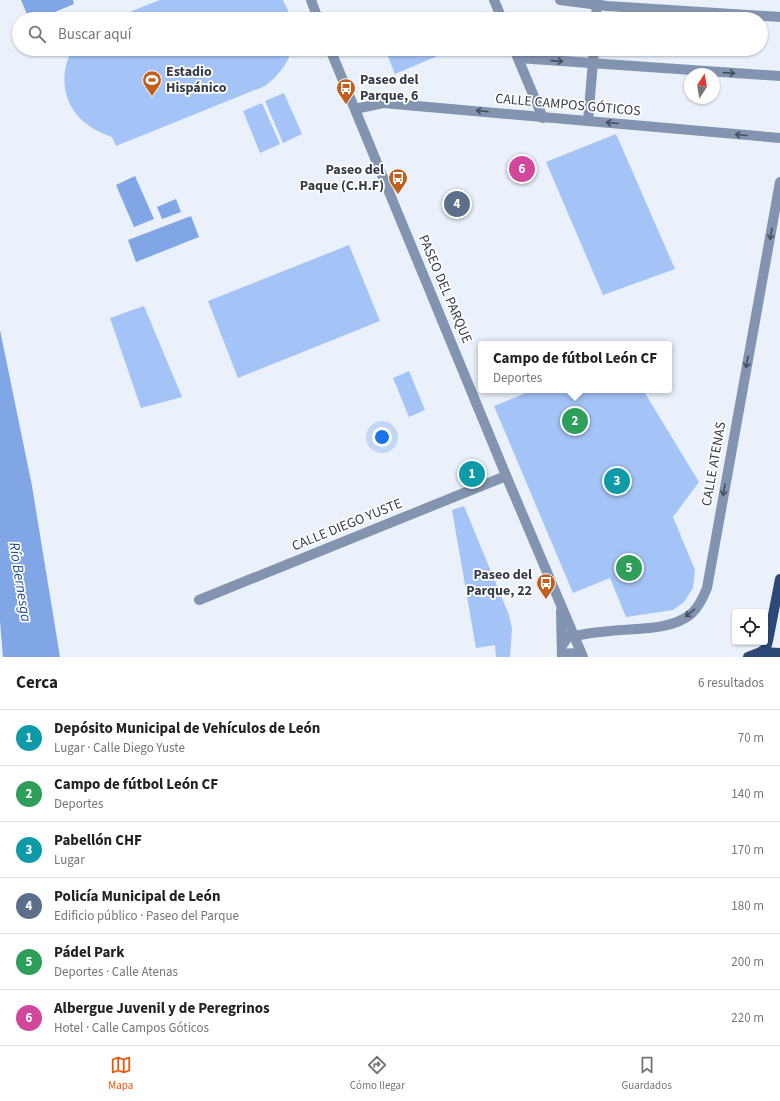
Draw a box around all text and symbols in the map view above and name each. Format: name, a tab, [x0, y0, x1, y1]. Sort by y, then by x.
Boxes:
search box	[12, 12, 768, 56]
icon: search	[26, 23, 48, 45]
text: Buscar aquí	[58, 24, 131, 45]
one-way arrow	[550, 57, 563, 64]
place label: Estadio Hispánico	[166, 62, 227, 98]
north arrow	[684, 68, 720, 104]
sports icon: Estadio Hispánico	[141, 69, 163, 97]
place label: Paseo del Parque, 6	[360, 70, 419, 106]
one-way arrow	[722, 70, 735, 77]
bus stop icon: Paseo del Parque, 6	[335, 77, 357, 105]
street label: CALLE CAMPOS GÓTICOS	[494, 89, 642, 121]
one-way arrow	[476, 107, 489, 115]
one-way arrow	[606, 120, 619, 127]
one-way arrow	[735, 131, 748, 138]
pin: 6	[509, 154, 535, 184]
place label: Paseo del Paque (C.H.F)	[300, 160, 384, 196]
bus stop icon: Paseo del Paque (C.H.F)	[387, 167, 409, 195]
pin: 4	[444, 189, 470, 219]
one-way arrow	[766, 227, 774, 240]
street label: PASEO DEL PARQUE	[413, 232, 477, 346]
popup	[478, 341, 672, 393]
text: Campo de fútbol León CF	[493, 348, 657, 369]
one-way arrow	[743, 355, 751, 368]
text: Deportes	[493, 369, 542, 387]
pin: 2	[562, 406, 588, 436]
street label: CALLE ATENAS	[697, 420, 731, 508]
your location	[372, 427, 392, 447]
pin: 1	[459, 459, 485, 489]
pin: 3	[604, 466, 630, 496]
one-way arrow	[720, 483, 728, 496]
street label: CALLE DIEGO YUSTE	[289, 494, 405, 556]
water label: Río Bernesga	[3, 541, 37, 623]
pin: 5	[616, 553, 642, 583]
place label: Paseo del Parque, 22	[466, 565, 532, 601]
bus stop icon: Paseo del Parque, 22	[535, 572, 557, 600]
one-way arrow	[685, 609, 696, 617]
map controls	[732, 609, 768, 645]
button: locate	[732, 609, 768, 645]
text: Cerca	[16, 671, 58, 695]
text: 6 resultados	[698, 674, 764, 692]
text: Depósito Municipal de Vehículos de León	[54, 718, 320, 739]
text: 1	[26, 729, 32, 747]
text: 70 m	[738, 729, 764, 747]
text: Lugar · Calle Diego Yuste	[54, 739, 185, 757]
text: Campo de fútbol León CF	[54, 774, 218, 795]
text: 2	[26, 785, 32, 803]
text: 140 m	[731, 785, 764, 803]
text: Deportes	[54, 795, 103, 813]
text: Pabellón CHF	[54, 830, 142, 851]
text: 3	[26, 841, 32, 859]
text: 170 m	[731, 841, 764, 859]
text: Lugar	[54, 851, 85, 869]
text: Policía Municipal de León	[54, 886, 221, 907]
text: 4	[26, 897, 32, 915]
text: 180 m	[731, 897, 764, 915]
text: Edificio público · Paseo del Parque	[54, 907, 239, 925]
text: Pádel Park	[54, 942, 125, 963]
text: 5	[26, 953, 32, 971]
text: 200 m	[731, 953, 764, 971]
text: Deportes · Calle Atenas	[54, 963, 178, 981]
text: Albergue Juvenil y de Peregrinos	[54, 998, 270, 1019]
text: 6	[26, 1009, 32, 1027]
text: 220 m	[731, 1009, 764, 1027]
text: Hotel · Calle Campos Góticos	[54, 1019, 209, 1037]
tab: Mapa	[108, 1054, 133, 1093]
tab: Cómo llegar	[350, 1054, 405, 1093]
tab: Guardados	[621, 1054, 672, 1093]

